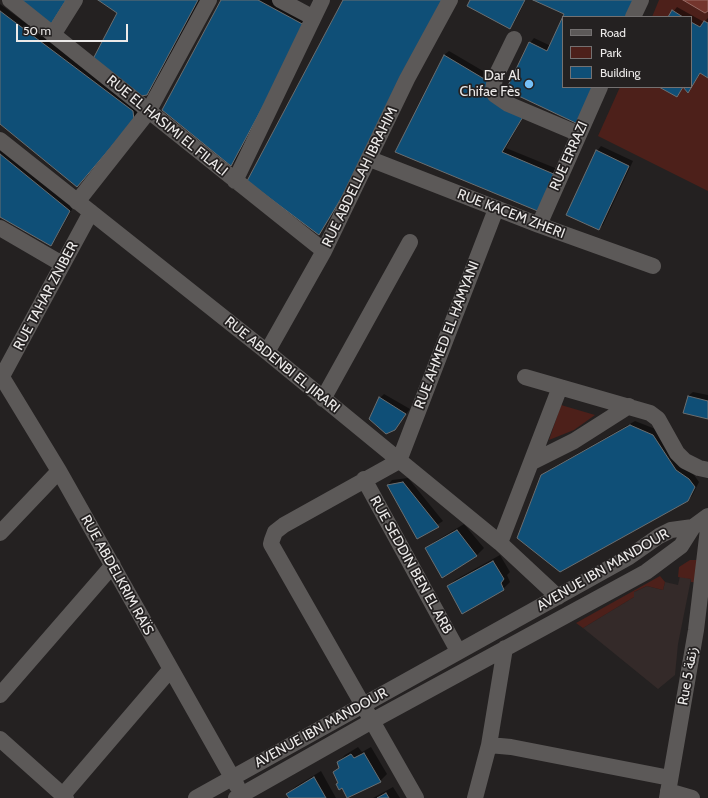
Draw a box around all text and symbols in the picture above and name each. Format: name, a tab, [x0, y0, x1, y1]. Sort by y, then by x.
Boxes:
scale bar	[18, 16, 130, 42]
legend	[562, 16, 692, 88]
text: 50 m	[23, 23, 51, 38]
text: Road	[600, 25, 626, 40]
text: Park	[600, 45, 622, 60]
text: Building	[600, 65, 641, 80]
place label: Dar Al Chifae Fès	[460, 68, 520, 100]
street label: RUE EL HASIMI EL FILALI	[103, 72, 231, 180]
marker: Dar Al Chifae Fès	[523, 78, 535, 90]
street label: RUE ABDELLAH IBRAHIM	[319, 104, 401, 250]
street label: RUE ERRAZI	[546, 119, 592, 193]
street label: RUE KACEM ZHERI	[455, 186, 567, 242]
street label: RUE TAHAR ZNIBER	[10, 239, 82, 353]
street label: RUE AHMED EL HAMYANI	[411, 259, 483, 411]
street label: RUE ABDENBI EL JIRARI	[221, 313, 343, 417]
street label: RUE SEDDIN BEN EL ARB	[366, 493, 456, 637]
street label: RUE ABDELKRIM RAÏS	[77, 512, 157, 638]
street label: AVENUE IBN MANDOUR	[534, 525, 672, 615]
street label: Rue 5 زنقة	[675, 646, 701, 706]
street label: AVENUE IBN MANDOUR	[252, 684, 390, 772]

